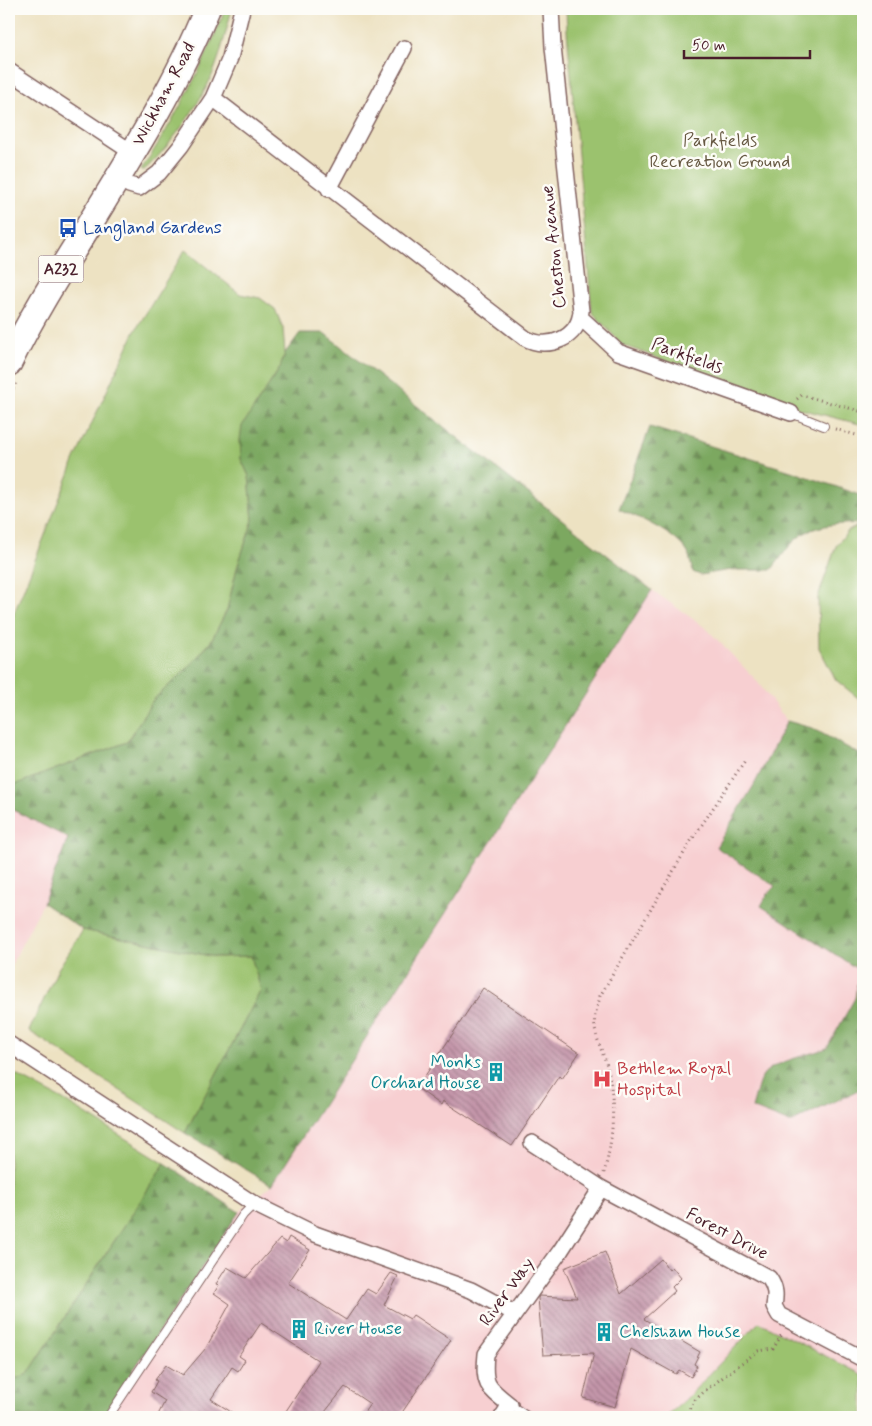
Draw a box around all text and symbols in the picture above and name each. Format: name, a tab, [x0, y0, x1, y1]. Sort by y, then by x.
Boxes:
scale bar	[684, 28, 811, 60]
text: 50 m	[692, 36, 726, 56]
street label: Wickham Road	[127, 38, 201, 150]
park label: Parkfields Recreation Ground	[650, 129, 790, 174]
street label: Cheston Avenue	[536, 184, 572, 310]
place label: Langland Gardens	[83, 216, 222, 241]
bus stop icon: Langland Gardens	[57, 217, 79, 239]
road number: A232	[38, 255, 84, 282]
street label: Parkfields	[648, 332, 726, 380]
place label: Monks Orchard House	[371, 1050, 481, 1095]
place label: Bethlem Royal Hospital	[617, 1057, 731, 1102]
building icon: Monks Orchard House	[485, 1061, 507, 1083]
hospital icon: Bethlem Royal Hospital	[591, 1068, 613, 1090]
street label: Forest Drive	[682, 1202, 772, 1266]
street label: River Way	[474, 1253, 540, 1331]
place label: River House	[314, 1317, 402, 1341]
building icon: River House	[288, 1318, 310, 1340]
place label: Chelsham House	[619, 1320, 741, 1344]
building icon: Chelsham House	[593, 1321, 615, 1343]

